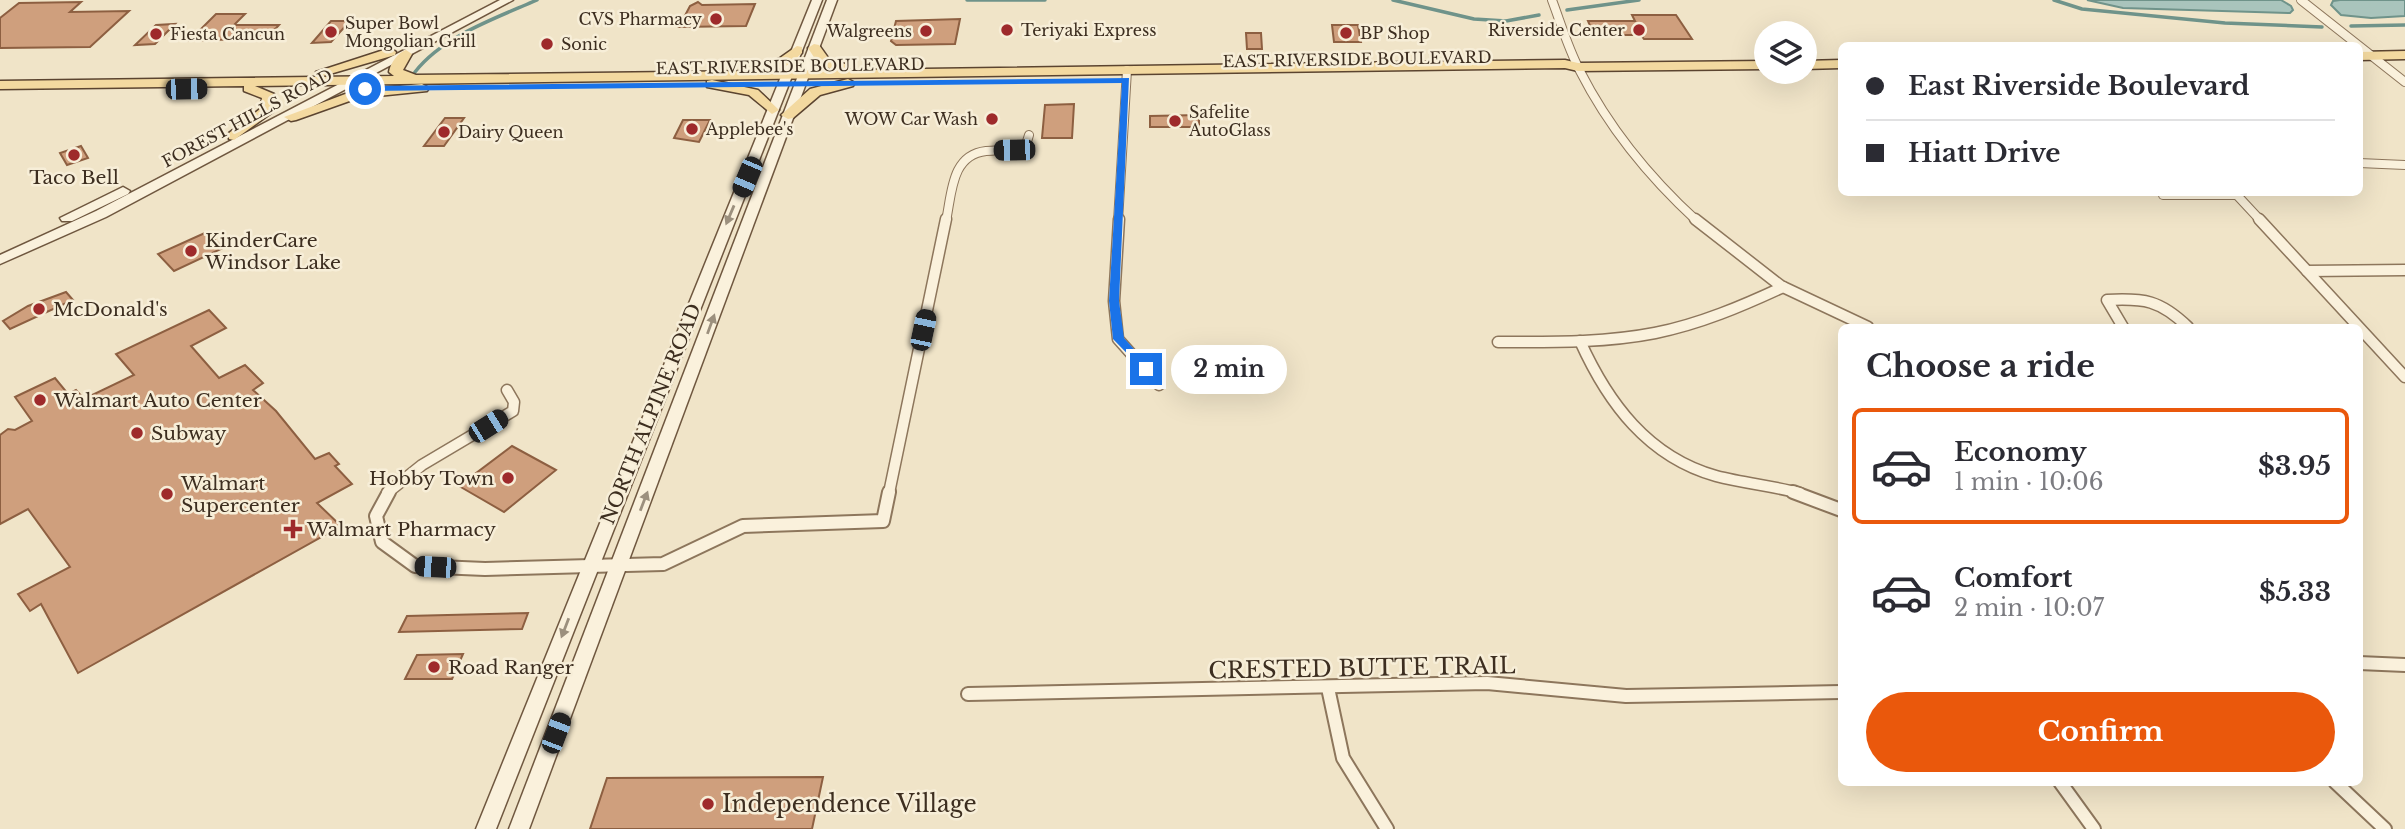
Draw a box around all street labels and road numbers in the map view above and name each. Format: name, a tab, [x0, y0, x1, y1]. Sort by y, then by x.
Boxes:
street label: EAST RIVERSIDE BOULEVARD	[1222, 47, 1492, 71]
street label: EAST RIVERSIDE BOULEVARD	[655, 54, 925, 78]
street label: FOREST HILLS ROAD	[158, 65, 336, 171]
street label: NORTH ALPINE ROAD	[596, 300, 706, 528]
street label: CRESTED BUTTE TRAIL	[1208, 651, 1516, 685]

